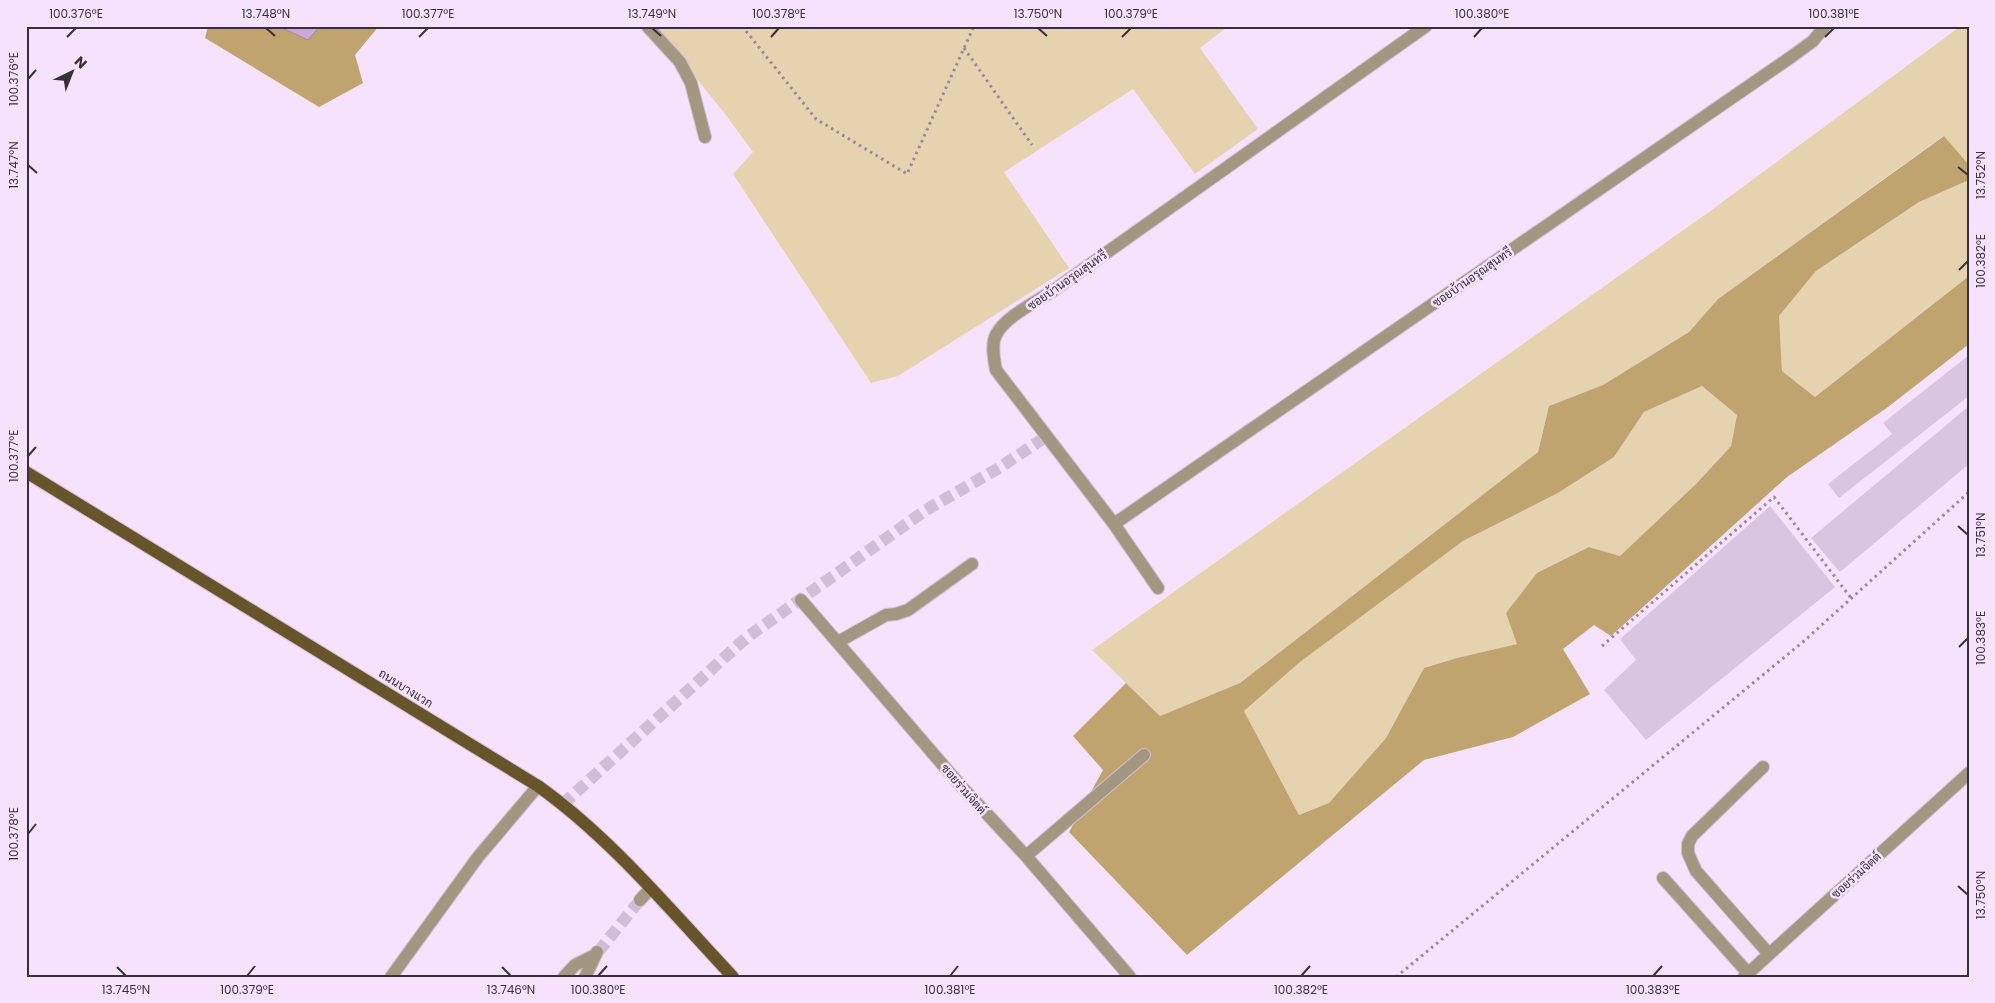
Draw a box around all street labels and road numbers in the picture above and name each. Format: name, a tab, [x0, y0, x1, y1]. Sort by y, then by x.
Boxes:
street label: ซอยบ้านอรุณสุนทรี	[1429, 243, 1516, 312]
street label: ซอยบ้านอรุณสุนทรี	[1024, 246, 1111, 315]
street label: ถนนบางแวก	[376, 665, 437, 711]
street label: ซอยร่วมจิตต์	[937, 760, 991, 818]
street label: ซอยร่วมจิตต์	[1827, 848, 1885, 902]

